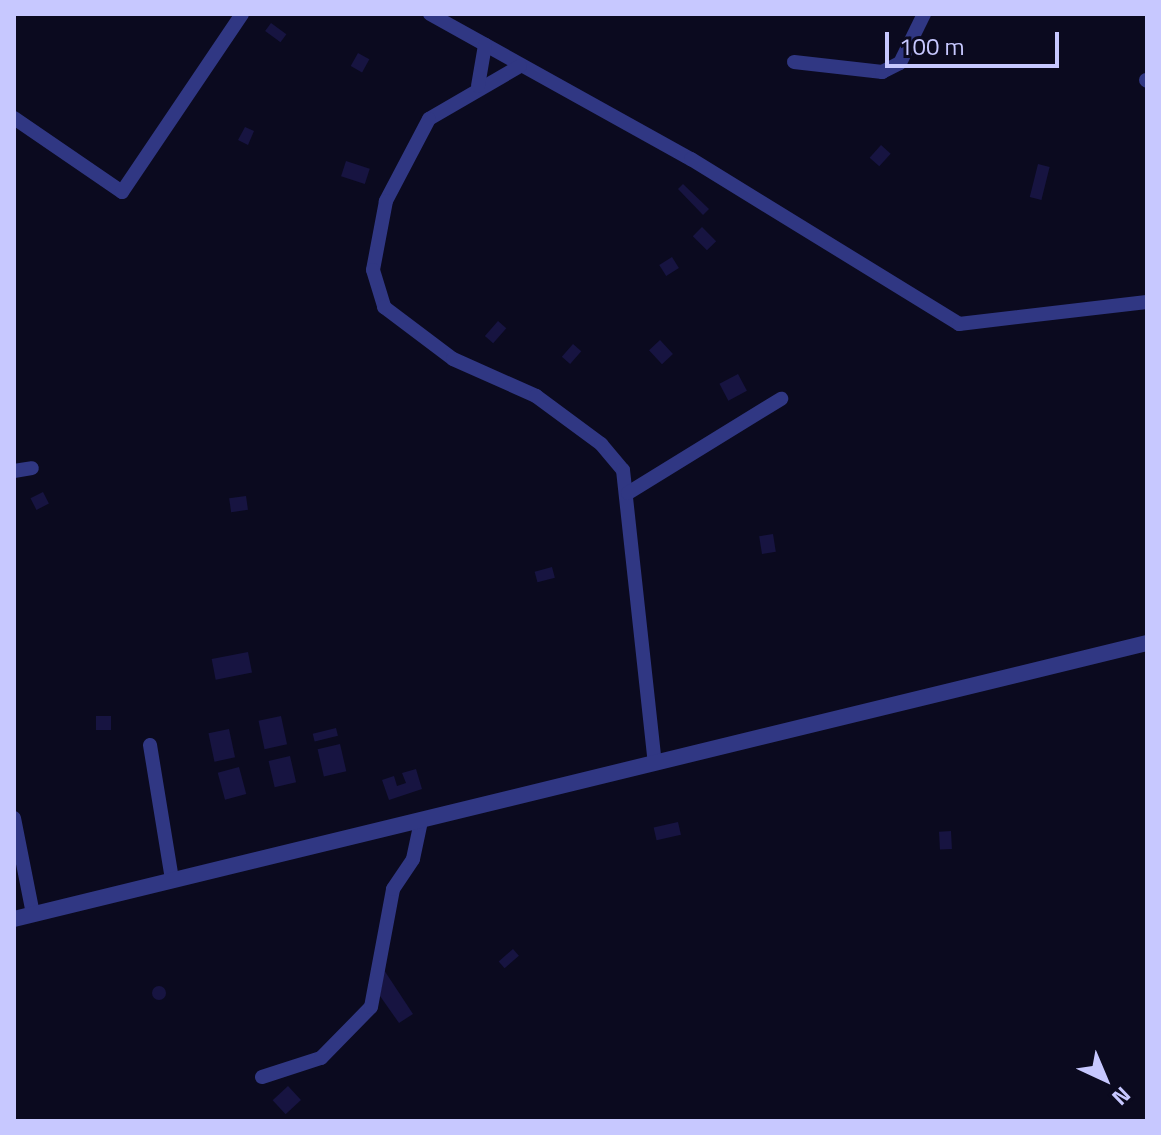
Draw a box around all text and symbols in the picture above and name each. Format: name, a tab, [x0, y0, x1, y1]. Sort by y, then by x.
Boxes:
scale bar	[889, 16, 1063, 66]
text: 100 m	[899, 28, 965, 64]
north arrow	[1065, 1039, 1145, 1119]
text: N	[1104, 1079, 1139, 1114]

